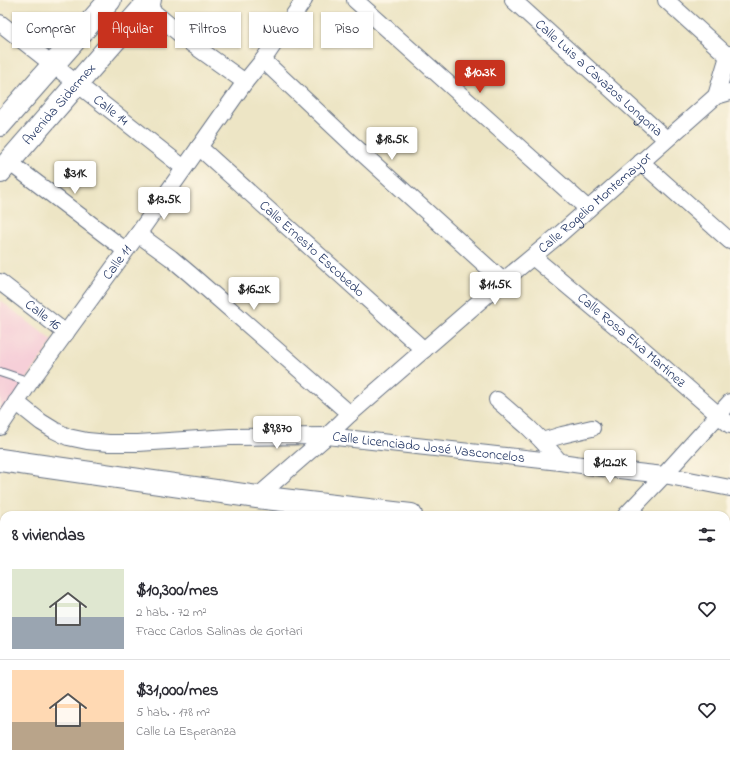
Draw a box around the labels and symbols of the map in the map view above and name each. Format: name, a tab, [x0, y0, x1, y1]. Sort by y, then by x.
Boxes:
street label: Calle Luis a Cavazos Longoria	[530, 14, 668, 142]
street label: Avenida Sidermex	[18, 59, 101, 150]
pin: $10.3K	[447, 60, 513, 94]
street label: Calle 14	[89, 90, 133, 131]
pin: $18.5K	[359, 127, 425, 161]
street label: Calle Rogelio Montemayor	[533, 147, 657, 259]
pin: $31K	[51, 161, 99, 195]
pin: $13.5K	[131, 187, 197, 221]
street label: Calle Ernesto Escobedo	[254, 195, 369, 302]
street label: Calle 11	[97, 240, 137, 284]
pin: $11.5K	[462, 272, 528, 306]
pin: $16.2K	[221, 277, 287, 311]
street label: Calle Rosa Elva Martínez	[573, 288, 691, 393]
street label: Calle 16	[20, 294, 65, 336]
pin: $9,870	[244, 416, 310, 450]
street label: Calle Licenciado José Vasconcelos	[331, 426, 526, 469]
pin: $12.2K	[577, 450, 643, 484]

